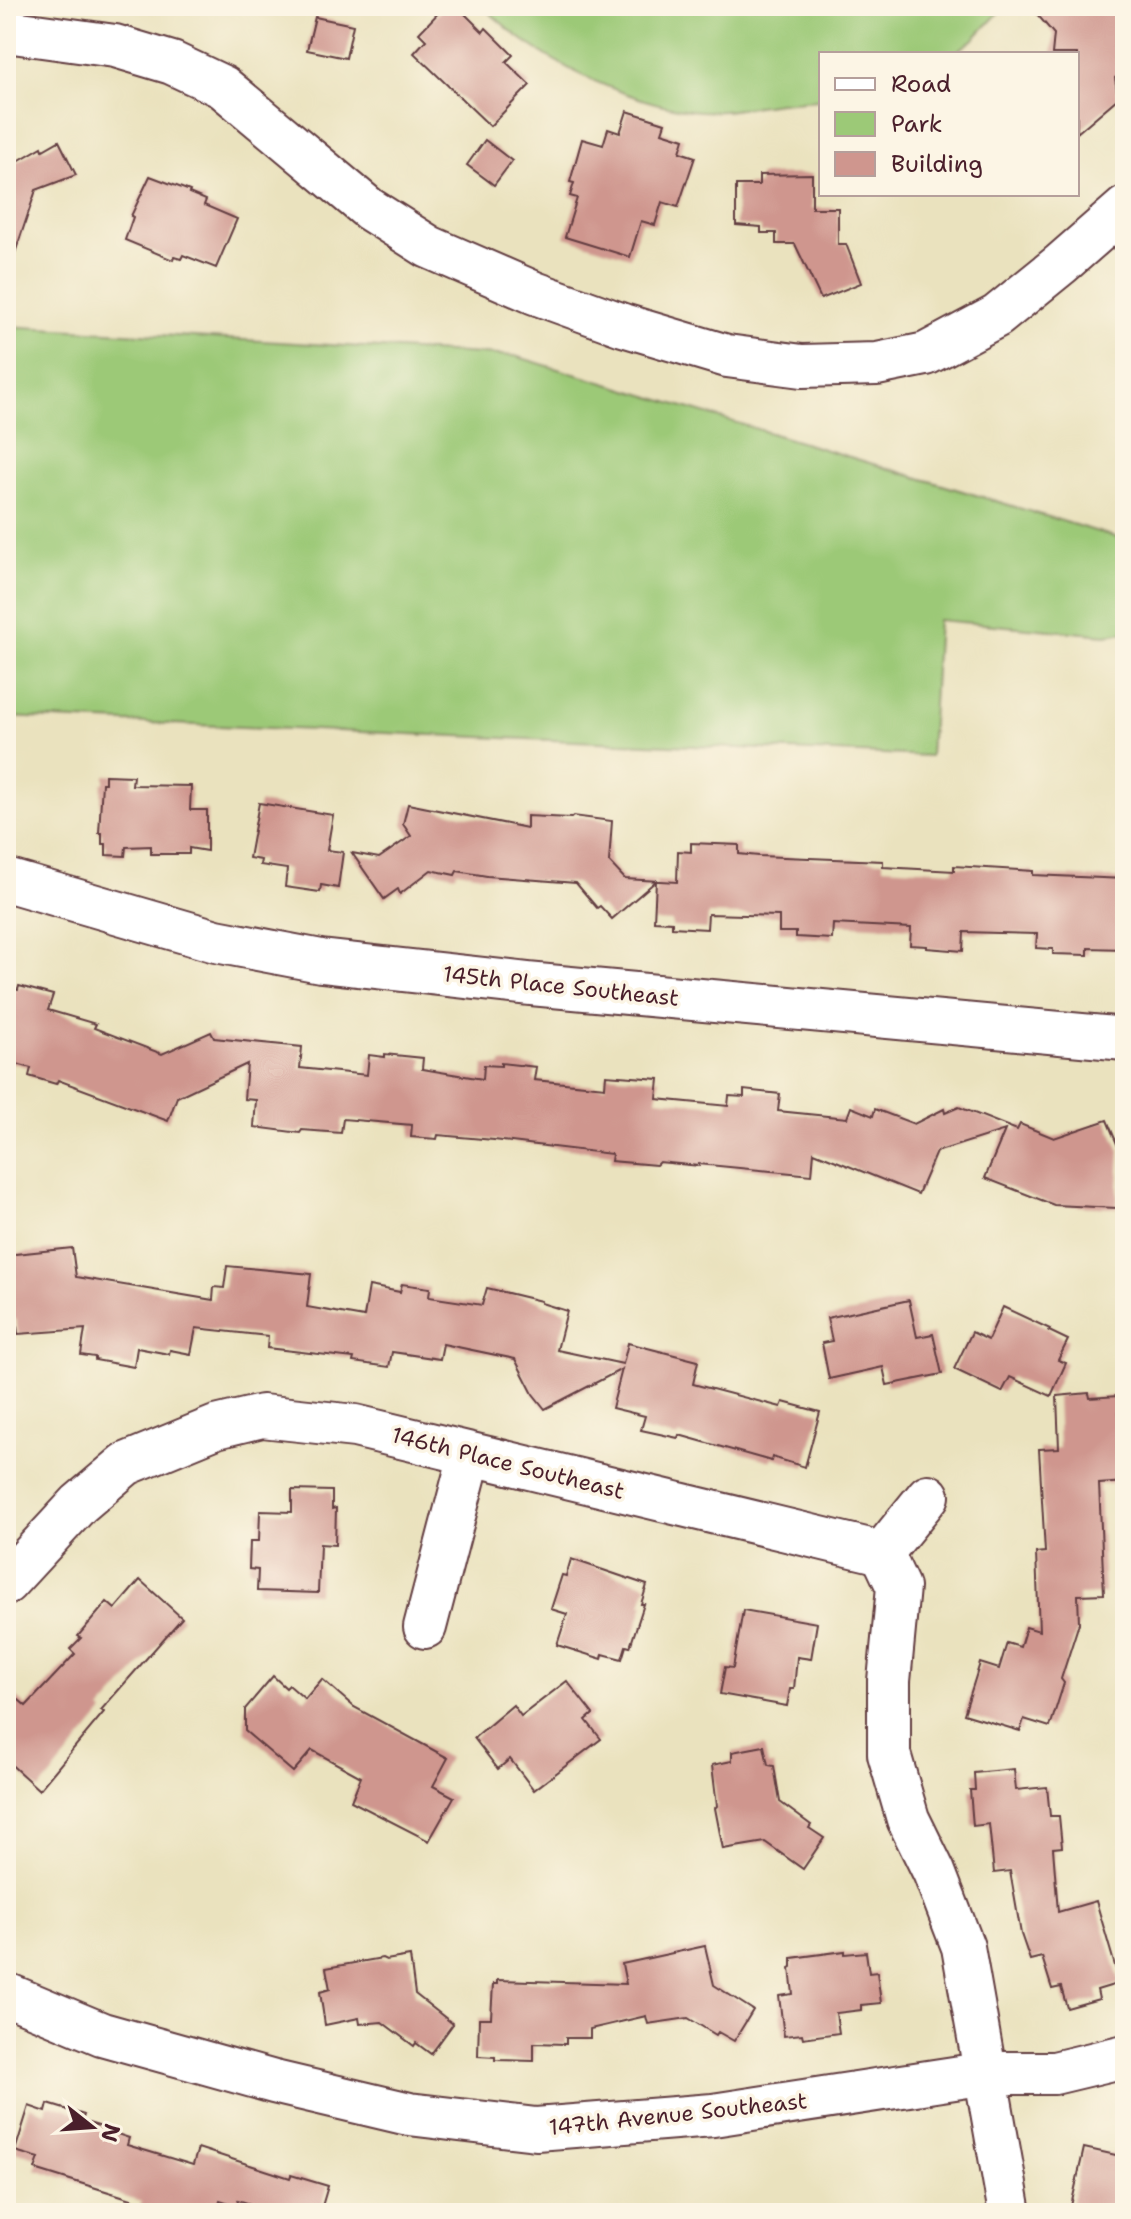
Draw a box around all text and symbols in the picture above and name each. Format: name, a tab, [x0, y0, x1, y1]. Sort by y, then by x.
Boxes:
legend	[819, 52, 1079, 196]
text: Road	[891, 68, 951, 100]
text: Park	[891, 108, 943, 140]
text: Building	[891, 148, 983, 180]
street label: 145th Place Southeast	[442, 959, 680, 1013]
street label: 146th Place Southeast	[389, 1420, 627, 1506]
street label: 147th Avenue Southeast	[548, 2086, 808, 2142]
north arrow	[52, 2087, 132, 2167]
text: N	[94, 2120, 127, 2145]

